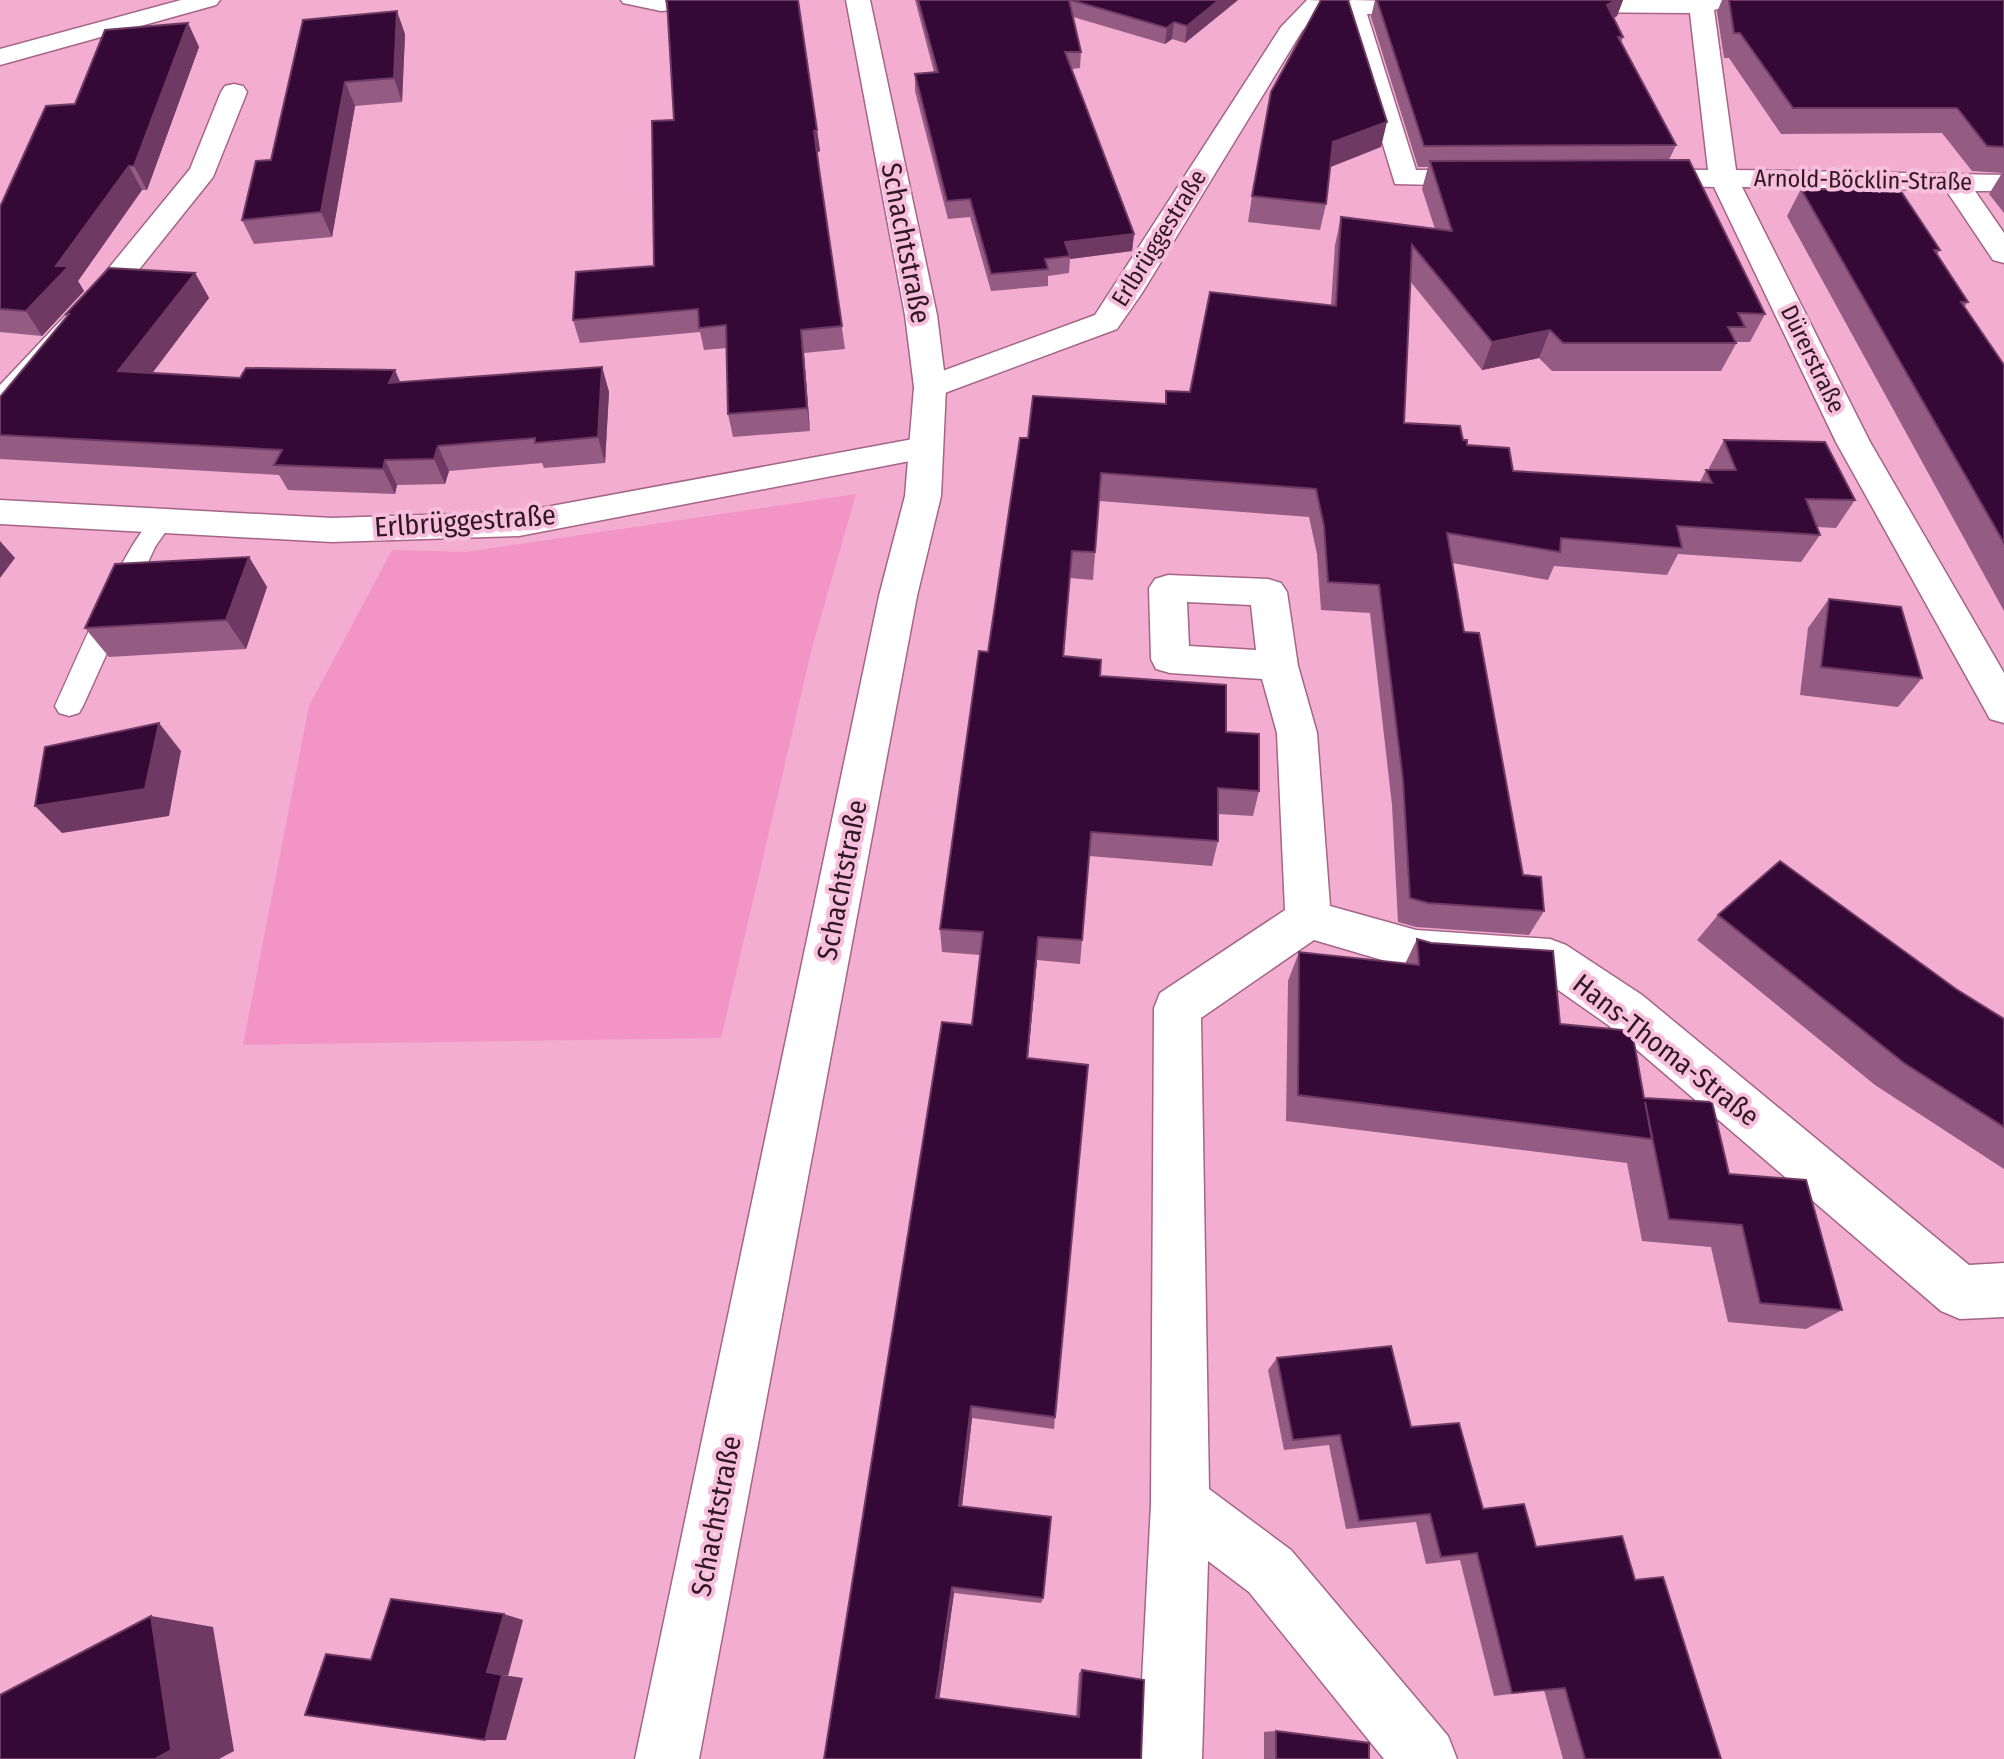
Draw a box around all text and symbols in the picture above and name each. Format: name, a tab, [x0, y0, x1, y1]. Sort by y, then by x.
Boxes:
street label: Schachtstraße	[874, 160, 938, 326]
street label: Arnold-Böcklin-Straße	[1754, 164, 1972, 196]
street label: Erlbrüggestraße	[1106, 165, 1212, 311]
street label: Dürerstraße	[1775, 301, 1851, 417]
street label: Erlbrüggestraße	[373, 498, 557, 544]
street label: Schachtstraße	[810, 797, 874, 963]
street label: Hans-Thoma-Straße	[1566, 967, 1766, 1133]
street label: Schachtstraße	[684, 1433, 748, 1599]

